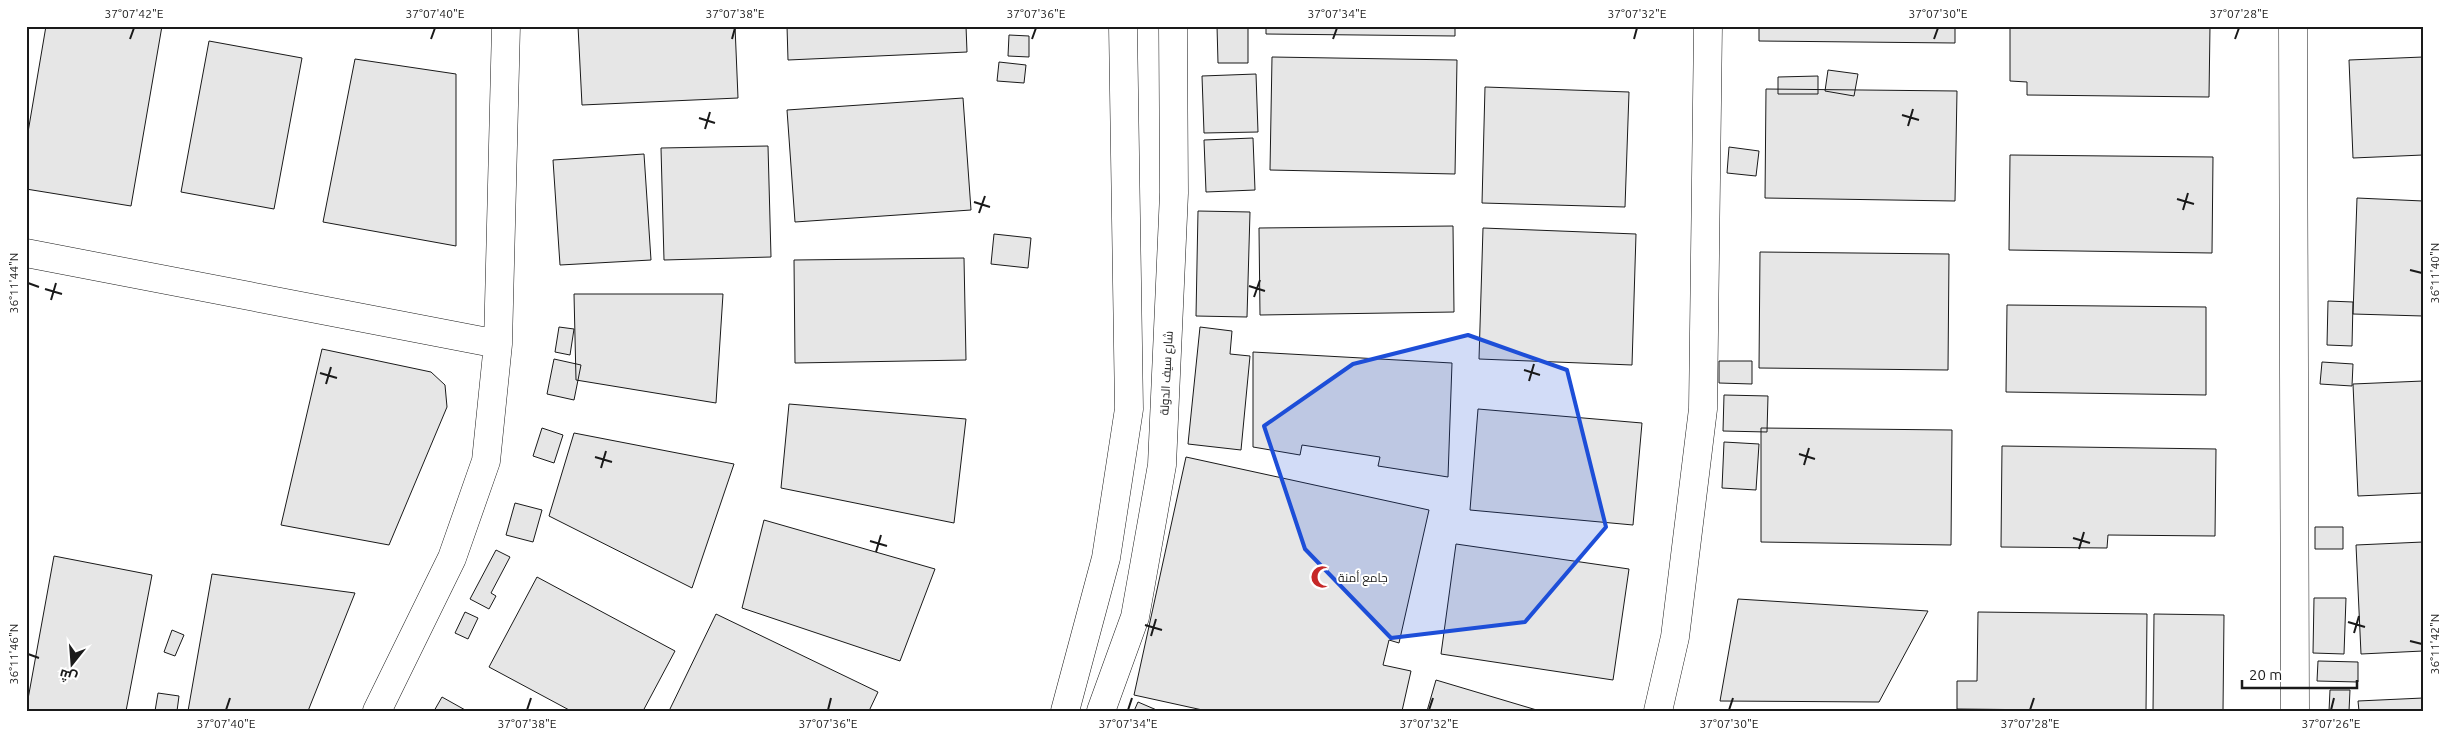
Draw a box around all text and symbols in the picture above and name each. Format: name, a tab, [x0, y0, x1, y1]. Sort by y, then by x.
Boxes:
text: 37°07'42"E	[105, 7, 164, 20]
text: 37°07'40"E	[406, 7, 465, 20]
text: 37°07'38"E	[706, 7, 765, 20]
text: 37°07'36"E	[1007, 7, 1066, 20]
text: 37°07'34"E	[1308, 7, 1367, 20]
text: 37°07'32"E	[1608, 7, 1667, 20]
text: 37°07'30"E	[1909, 7, 1968, 20]
text: 37°07'28"E	[2210, 7, 2269, 20]
text: 36°11'40"N	[2428, 243, 2441, 303]
text: 36°11'44"N	[7, 253, 20, 313]
street label: شارع سيف الدولة	[1157, 330, 1177, 416]
mosque icon: جامع أمنة	[1309, 564, 1335, 590]
place label: جامع أمنة	[1338, 570, 1388, 586]
text: 36°11'42"N	[2428, 614, 2441, 674]
text: 36°11'46"N	[7, 624, 20, 684]
north arrow	[48, 640, 98, 690]
scale bar	[2242, 657, 2356, 689]
text: ش	[57, 665, 79, 687]
text: 20 m	[2249, 666, 2282, 683]
text: 37°07'40"E	[197, 717, 256, 730]
text: 37°07'38"E	[498, 717, 557, 730]
text: 37°07'36"E	[799, 717, 858, 730]
text: 37°07'34"E	[1099, 717, 1158, 730]
text: 37°07'32"E	[1400, 717, 1459, 730]
text: 37°07'30"E	[1700, 717, 1759, 730]
text: 37°07'28"E	[2001, 717, 2060, 730]
text: 37°07'26"E	[2302, 717, 2361, 730]

